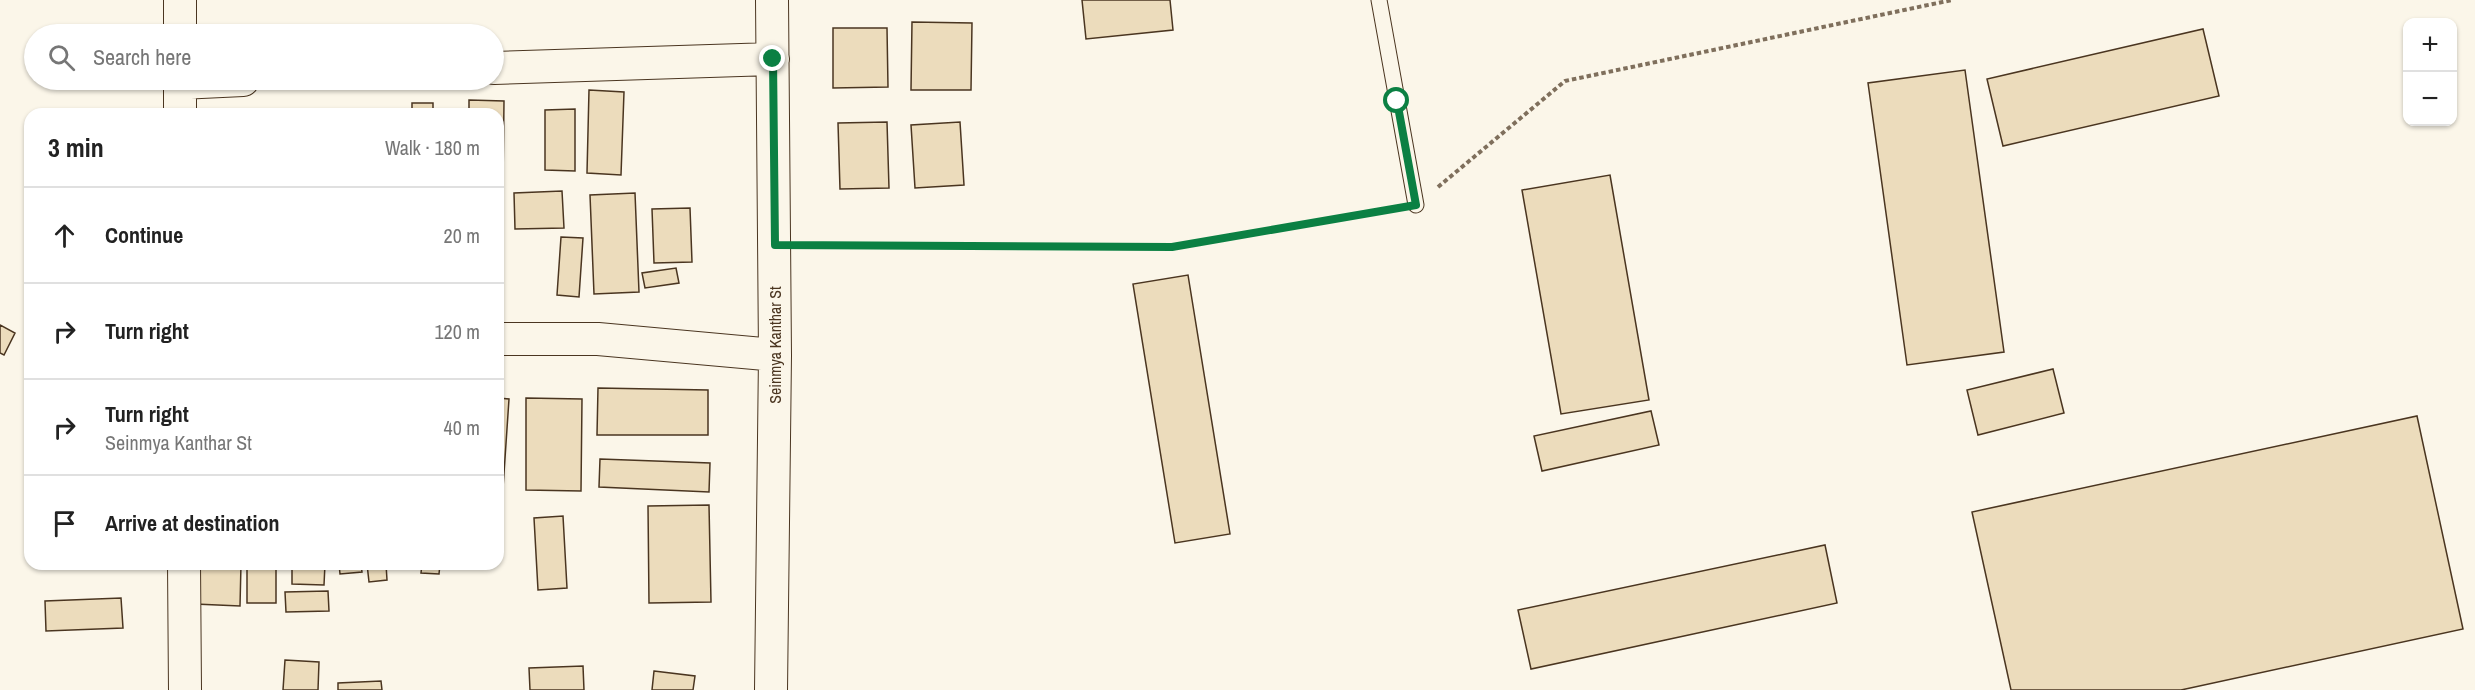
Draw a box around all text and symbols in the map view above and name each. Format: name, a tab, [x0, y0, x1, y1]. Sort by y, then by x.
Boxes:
map controls	[2403, 18, 2457, 126]
button: +	[2403, 18, 2457, 72]
search box	[24, 24, 504, 90]
icon: search	[45, 41, 78, 74]
text: Search here	[93, 42, 191, 72]
route end	[759, 45, 785, 71]
button: −	[2403, 72, 2457, 126]
route start	[1383, 87, 1409, 113]
text: 3 min	[48, 130, 104, 165]
text: Walk · 180 m	[385, 134, 480, 161]
icon: ahead	[48, 219, 81, 252]
text: Continue	[105, 220, 183, 250]
text: 20 m	[444, 222, 480, 249]
street label: Seinmya Kanthar St	[764, 286, 786, 404]
icon: right	[48, 315, 81, 348]
text: Turn right	[105, 316, 189, 346]
text: 120 m	[434, 318, 480, 345]
text: Turn right	[105, 399, 189, 429]
icon: right	[48, 411, 81, 444]
text: 40 m	[444, 414, 480, 441]
text: Seinmya Kanthar St	[105, 429, 252, 456]
icon: arrive	[48, 507, 81, 540]
text: Arrive at destination	[105, 508, 279, 538]

